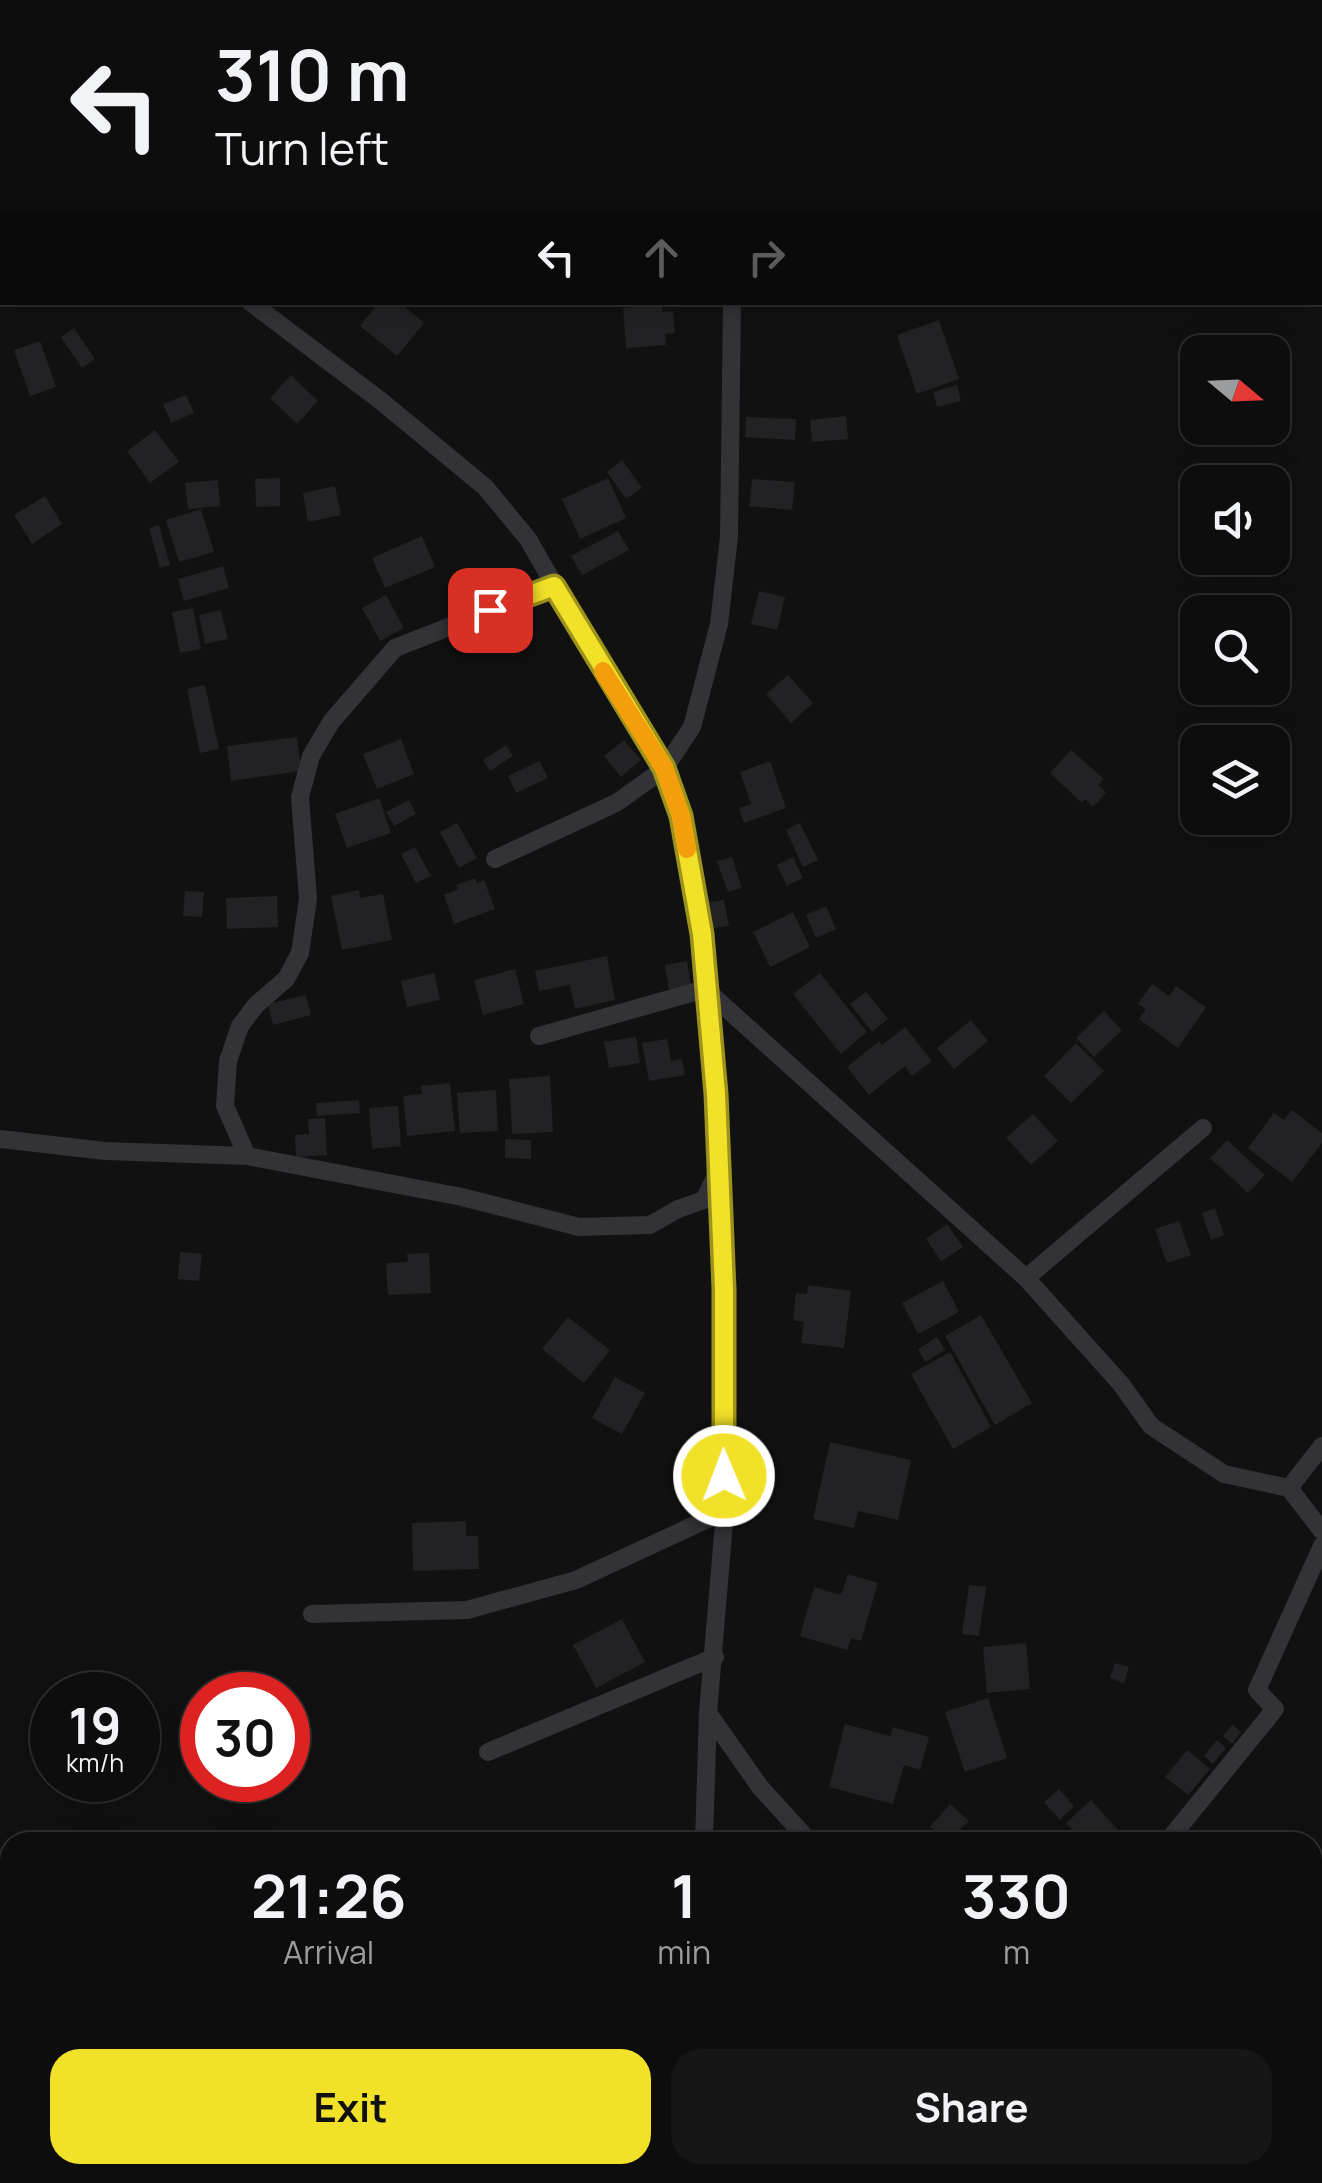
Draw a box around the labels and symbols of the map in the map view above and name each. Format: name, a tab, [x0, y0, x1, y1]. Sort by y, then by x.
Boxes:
north arrow	[1180, 335, 1290, 445]
pin	[448, 568, 533, 653]
position arrow	[672, 1424, 776, 1528]
speed limit sign: 30	[180, 1672, 310, 1802]

